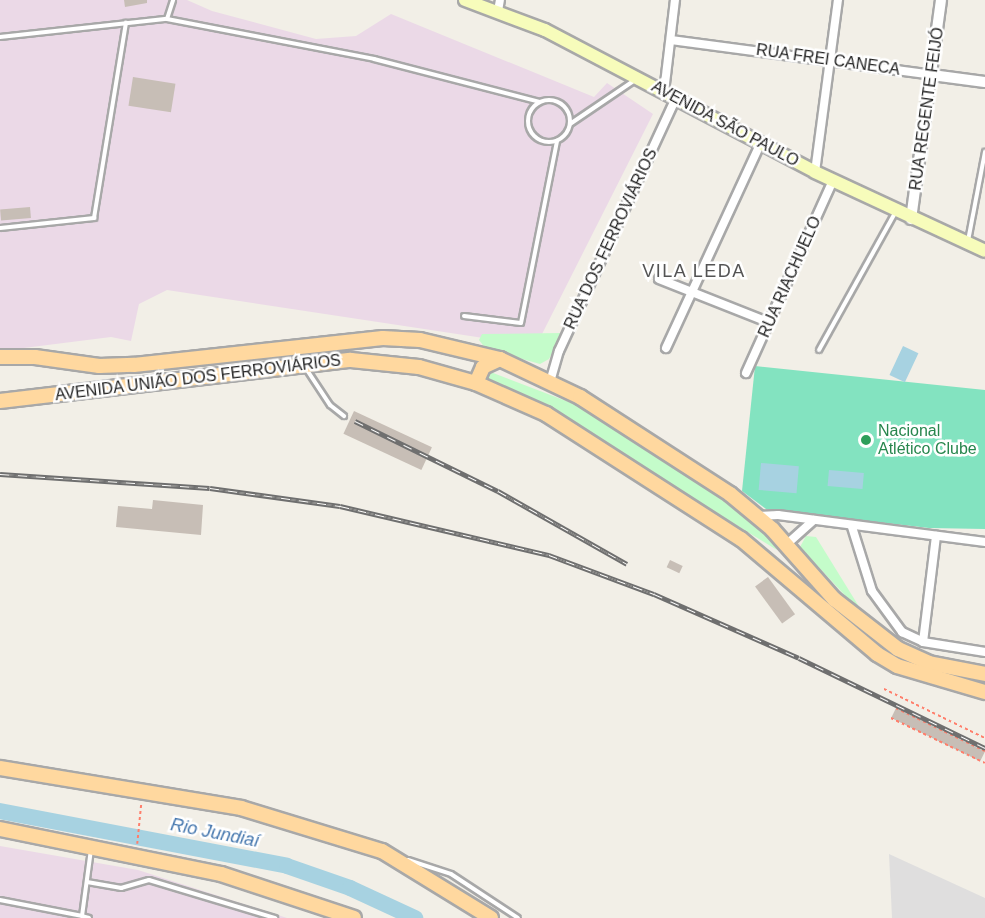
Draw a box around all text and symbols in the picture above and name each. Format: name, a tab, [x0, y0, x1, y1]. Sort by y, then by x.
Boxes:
street label: RUA REGENTE FEIJÓ	[906, 26, 948, 192]
street label: RUA FREI CANECA	[754, 40, 902, 80]
street label: AVENIDA SÃO PAULO	[648, 77, 802, 171]
street label: RUA DOS FERROVIÁRIOS	[560, 145, 662, 333]
street label: RUA RIACHUELO	[754, 213, 826, 341]
district label: VILA LEDA	[642, 260, 746, 282]
street label: AVENIDA UNIÃO DOS FERROVIÁRIOS	[54, 351, 342, 405]
place label: Nacional Atlético Clube	[878, 421, 977, 459]
marker: Nacional Atlético Clube	[859, 433, 873, 447]
water label: Rio Jundiaí	[169, 814, 261, 852]

